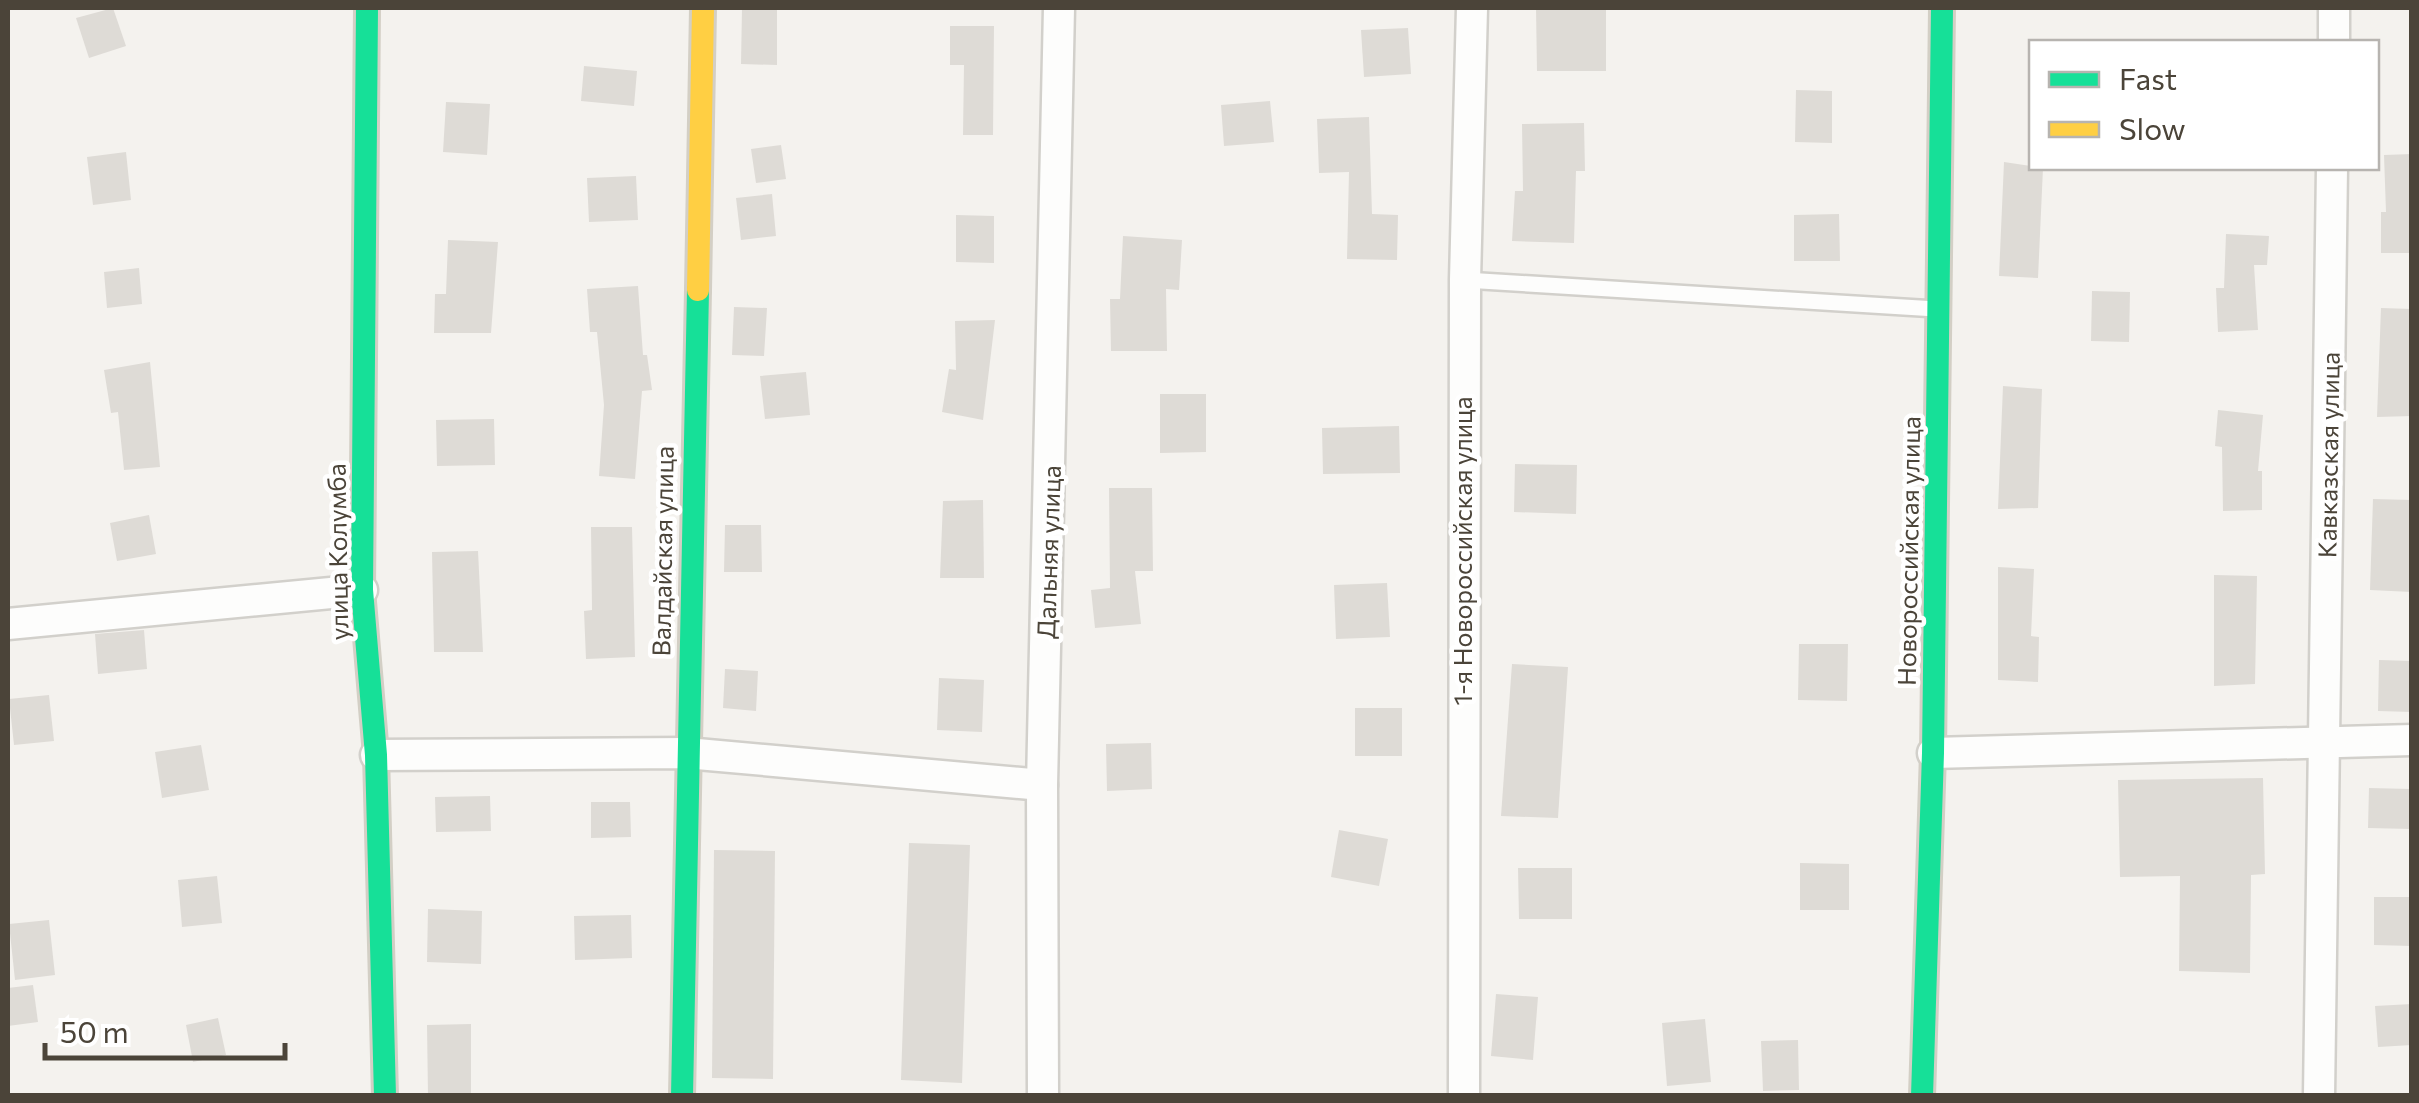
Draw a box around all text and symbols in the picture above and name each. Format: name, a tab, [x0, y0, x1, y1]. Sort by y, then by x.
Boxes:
legend	[2029, 40, 2379, 170]
text: Fast	[2119, 59, 2177, 96]
text: Slow	[2119, 109, 2186, 146]
street label: Кавказская улица	[2311, 352, 2345, 558]
street label: 1-я Новороссийская улица	[1447, 396, 1477, 706]
street label: Новороссийская улица	[1891, 416, 1925, 686]
street label: Валдайская улица	[645, 445, 679, 656]
street label: улица Колумба	[320, 463, 354, 641]
street label: Дальняя улица	[1030, 465, 1066, 639]
scale bar	[45, 998, 285, 1060]
text: 50 m	[60, 1012, 129, 1049]

